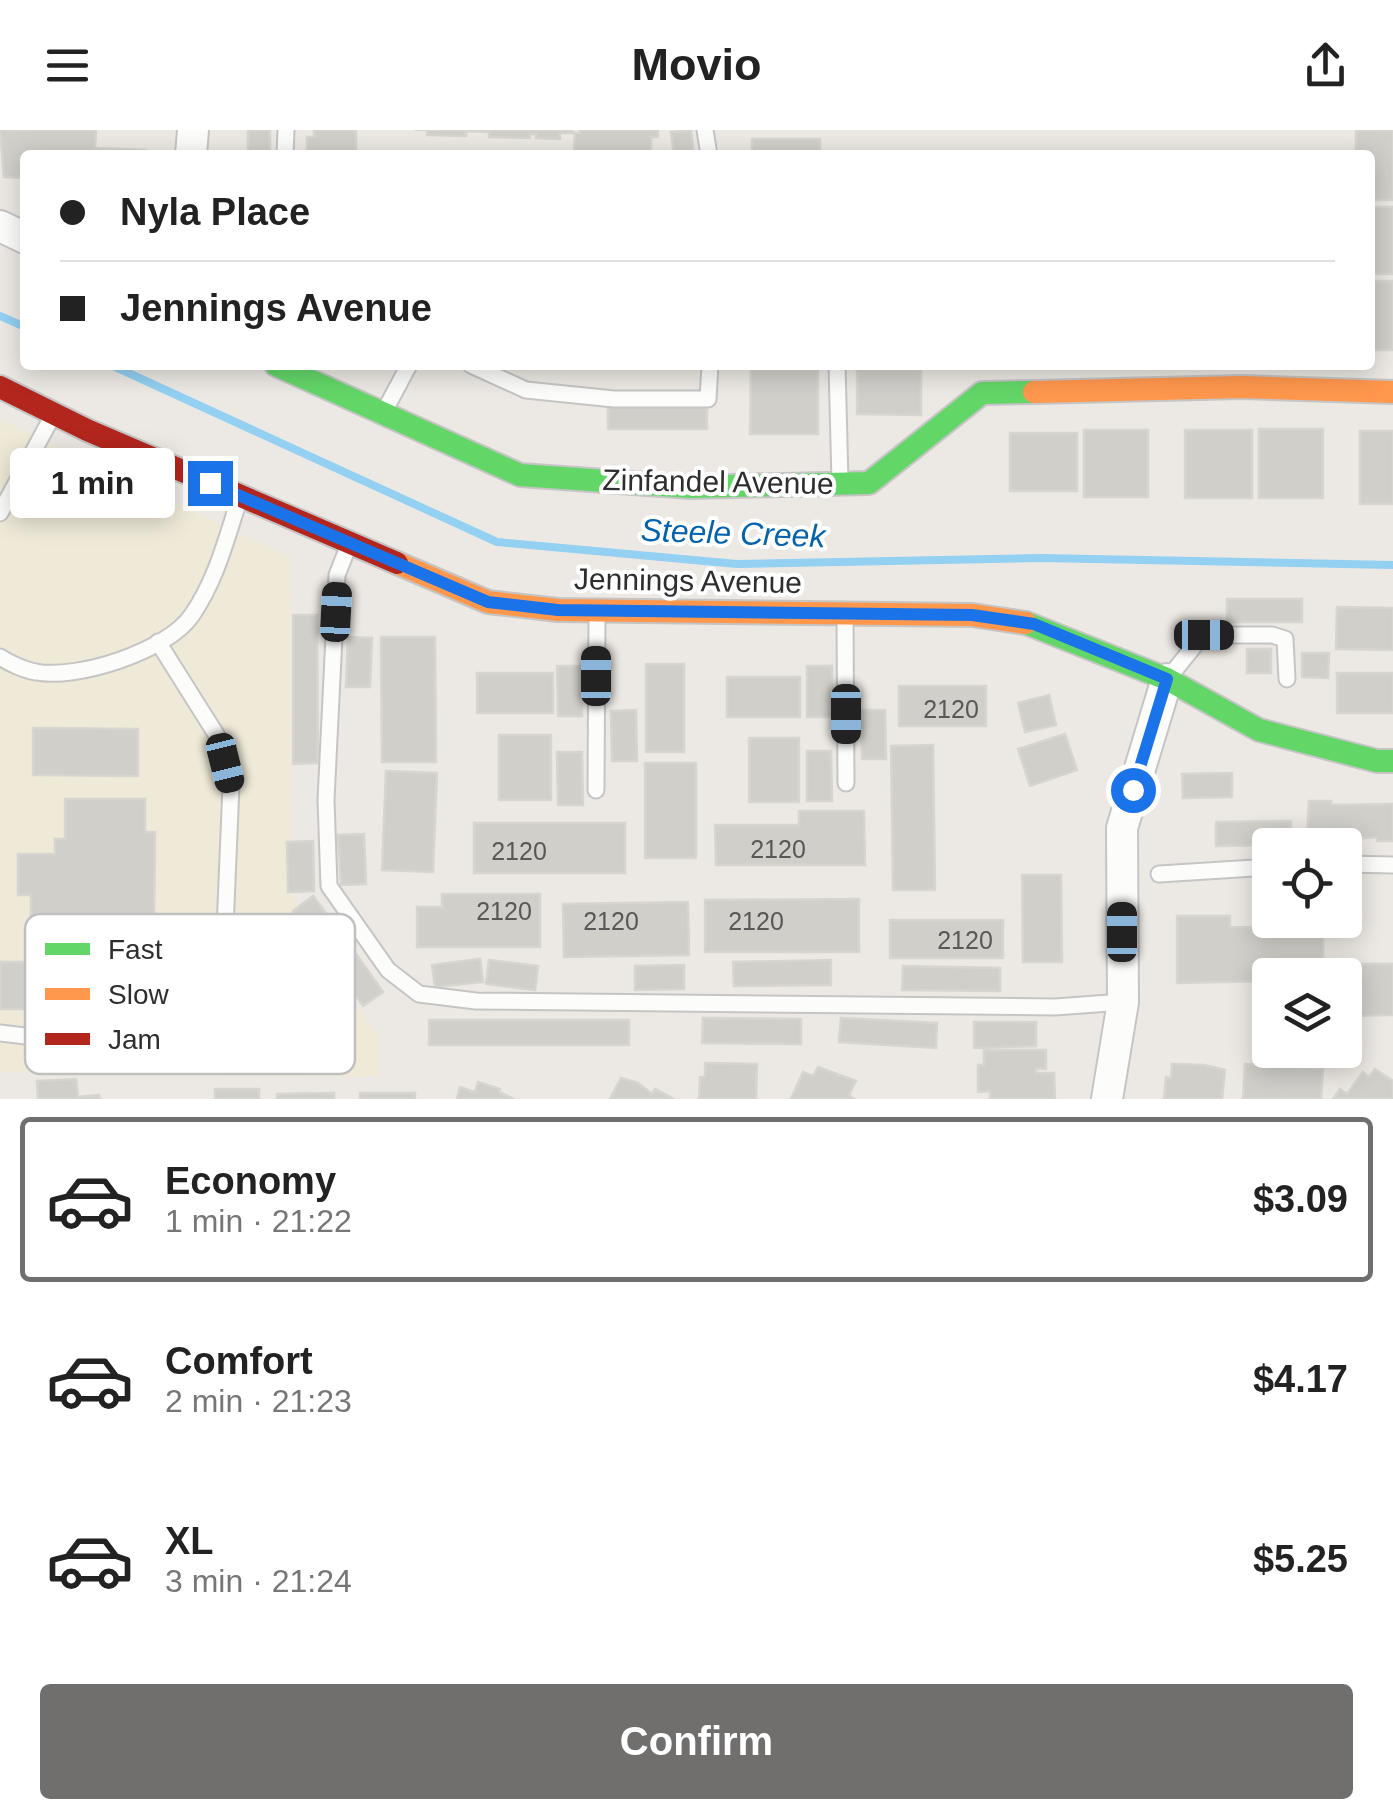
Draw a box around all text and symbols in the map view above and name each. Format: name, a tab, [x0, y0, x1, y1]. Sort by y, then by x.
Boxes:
icon: menu	[40, 38, 95, 93]
icon: share	[1298, 38, 1353, 93]
text: Movio	[632, 39, 762, 90]
text: Nyla Place	[120, 191, 310, 233]
text: Jennings Avenue	[120, 287, 432, 329]
callout: 1 min	[10, 448, 175, 518]
route end	[188, 461, 233, 506]
street label: Zinfandel Avenue	[602, 463, 834, 500]
text: 1 min	[51, 465, 134, 501]
water label: Steele Creek	[640, 512, 828, 554]
street label: Jennings Avenue	[574, 562, 802, 599]
car	[319, 581, 353, 643]
car	[1174, 620, 1234, 650]
car	[581, 646, 611, 706]
car	[831, 684, 861, 744]
house number: 2120	[923, 695, 979, 723]
car	[203, 730, 247, 796]
route start	[1111, 768, 1156, 813]
map controls	[1252, 828, 1362, 1068]
button: locate	[1252, 828, 1362, 938]
house number: 2120	[750, 835, 806, 863]
house number: 2120	[491, 837, 547, 865]
house number: 2120	[476, 897, 532, 925]
car	[1107, 902, 1137, 962]
house number: 2120	[583, 907, 639, 935]
house number: 2120	[728, 907, 784, 935]
legend	[25, 914, 355, 1074]
house number: 2120	[937, 926, 993, 954]
text: Fast	[108, 934, 163, 965]
button: layers	[1252, 958, 1362, 1068]
text: Slow	[108, 979, 169, 1010]
text: Jam	[108, 1024, 161, 1055]
icon: car	[45, 1155, 135, 1245]
text: Economy	[165, 1160, 336, 1202]
text: $3.09	[1253, 1178, 1348, 1220]
text: 1 min · 21:22	[165, 1203, 352, 1239]
icon: car	[45, 1335, 135, 1425]
text: Comfort	[165, 1340, 313, 1382]
text: $4.17	[1253, 1358, 1348, 1400]
text: 2 min · 21:23	[165, 1383, 352, 1419]
icon: car	[45, 1515, 135, 1605]
text: XL	[165, 1520, 214, 1562]
text: $5.25	[1253, 1538, 1348, 1580]
text: 3 min · 21:24	[165, 1563, 352, 1599]
button: Confirm	[40, 1684, 1353, 1799]

